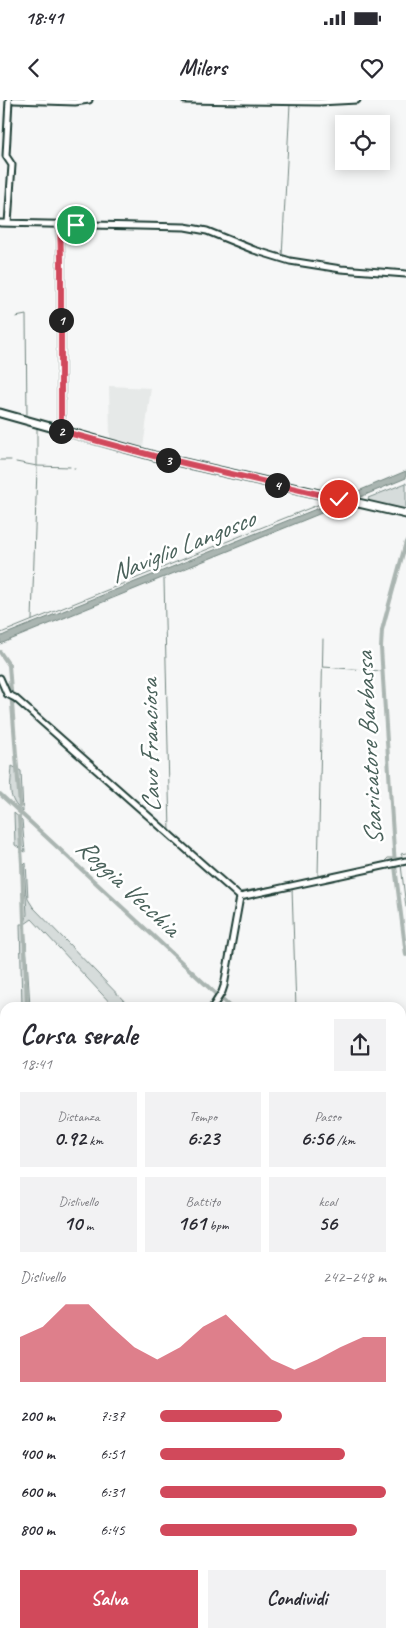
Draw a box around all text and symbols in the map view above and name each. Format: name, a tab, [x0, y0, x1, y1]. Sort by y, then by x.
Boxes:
text: 18:41	[25, 6, 63, 30]
icon: back	[20, 54, 48, 82]
text: Milers	[179, 54, 227, 82]
icon: heart	[358, 54, 386, 82]
map controls	[335, 115, 390, 170]
button: locate	[335, 115, 390, 170]
pin	[55, 204, 97, 246]
icon: arrive	[62, 211, 90, 239]
pin: 1	[48, 308, 74, 332]
text: 1	[58, 312, 65, 329]
pin: 2	[48, 418, 74, 444]
text: 2	[58, 423, 65, 440]
pin: 3	[156, 448, 180, 472]
text: 3	[165, 452, 172, 469]
pin: 4	[264, 472, 290, 498]
text: 4	[274, 477, 281, 494]
pin	[318, 478, 360, 520]
icon: check	[325, 485, 353, 513]
water label: Naviglio Langosco	[105, 501, 263, 590]
water label: Scaricatore Barbassa	[347, 649, 391, 846]
water label: Cavo Franciosa	[132, 676, 168, 813]
water label: Roggia Vecchia	[69, 831, 189, 946]
text: Corsa serale	[20, 1017, 138, 1052]
button: share	[334, 1019, 386, 1071]
text: 18:41	[20, 1054, 52, 1074]
text: Distanza	[57, 1108, 100, 1125]
text: Tempo	[189, 1108, 217, 1125]
text: Passo	[314, 1108, 341, 1125]
text: 0.92	[54, 1125, 86, 1151]
text: 6:23	[187, 1125, 219, 1151]
text: 6:56	[300, 1125, 333, 1151]
text: km	[86, 1132, 103, 1149]
text: /km	[333, 1132, 355, 1149]
text: Dislivello	[59, 1193, 98, 1210]
text: Battito	[186, 1193, 220, 1210]
text: kcal	[318, 1193, 337, 1210]
text: 10	[63, 1210, 82, 1236]
text: 161	[177, 1210, 206, 1236]
text: 56	[318, 1210, 337, 1236]
text: m	[82, 1217, 93, 1234]
text: bpm	[206, 1217, 229, 1234]
text: Dislivello	[20, 1267, 65, 1287]
text: 242–248 m	[323, 1267, 386, 1287]
text: 200 m	[20, 1406, 55, 1426]
text: 7:37	[100, 1406, 125, 1426]
text: 400 m	[20, 1444, 55, 1464]
text: 6:51	[100, 1444, 125, 1464]
text: 600 m	[20, 1482, 55, 1502]
text: 6:31	[100, 1482, 125, 1502]
text: 800 m	[20, 1520, 55, 1540]
text: 6:45	[100, 1520, 125, 1540]
button: Salva	[20, 1570, 198, 1628]
button: Condividi	[208, 1570, 386, 1628]

